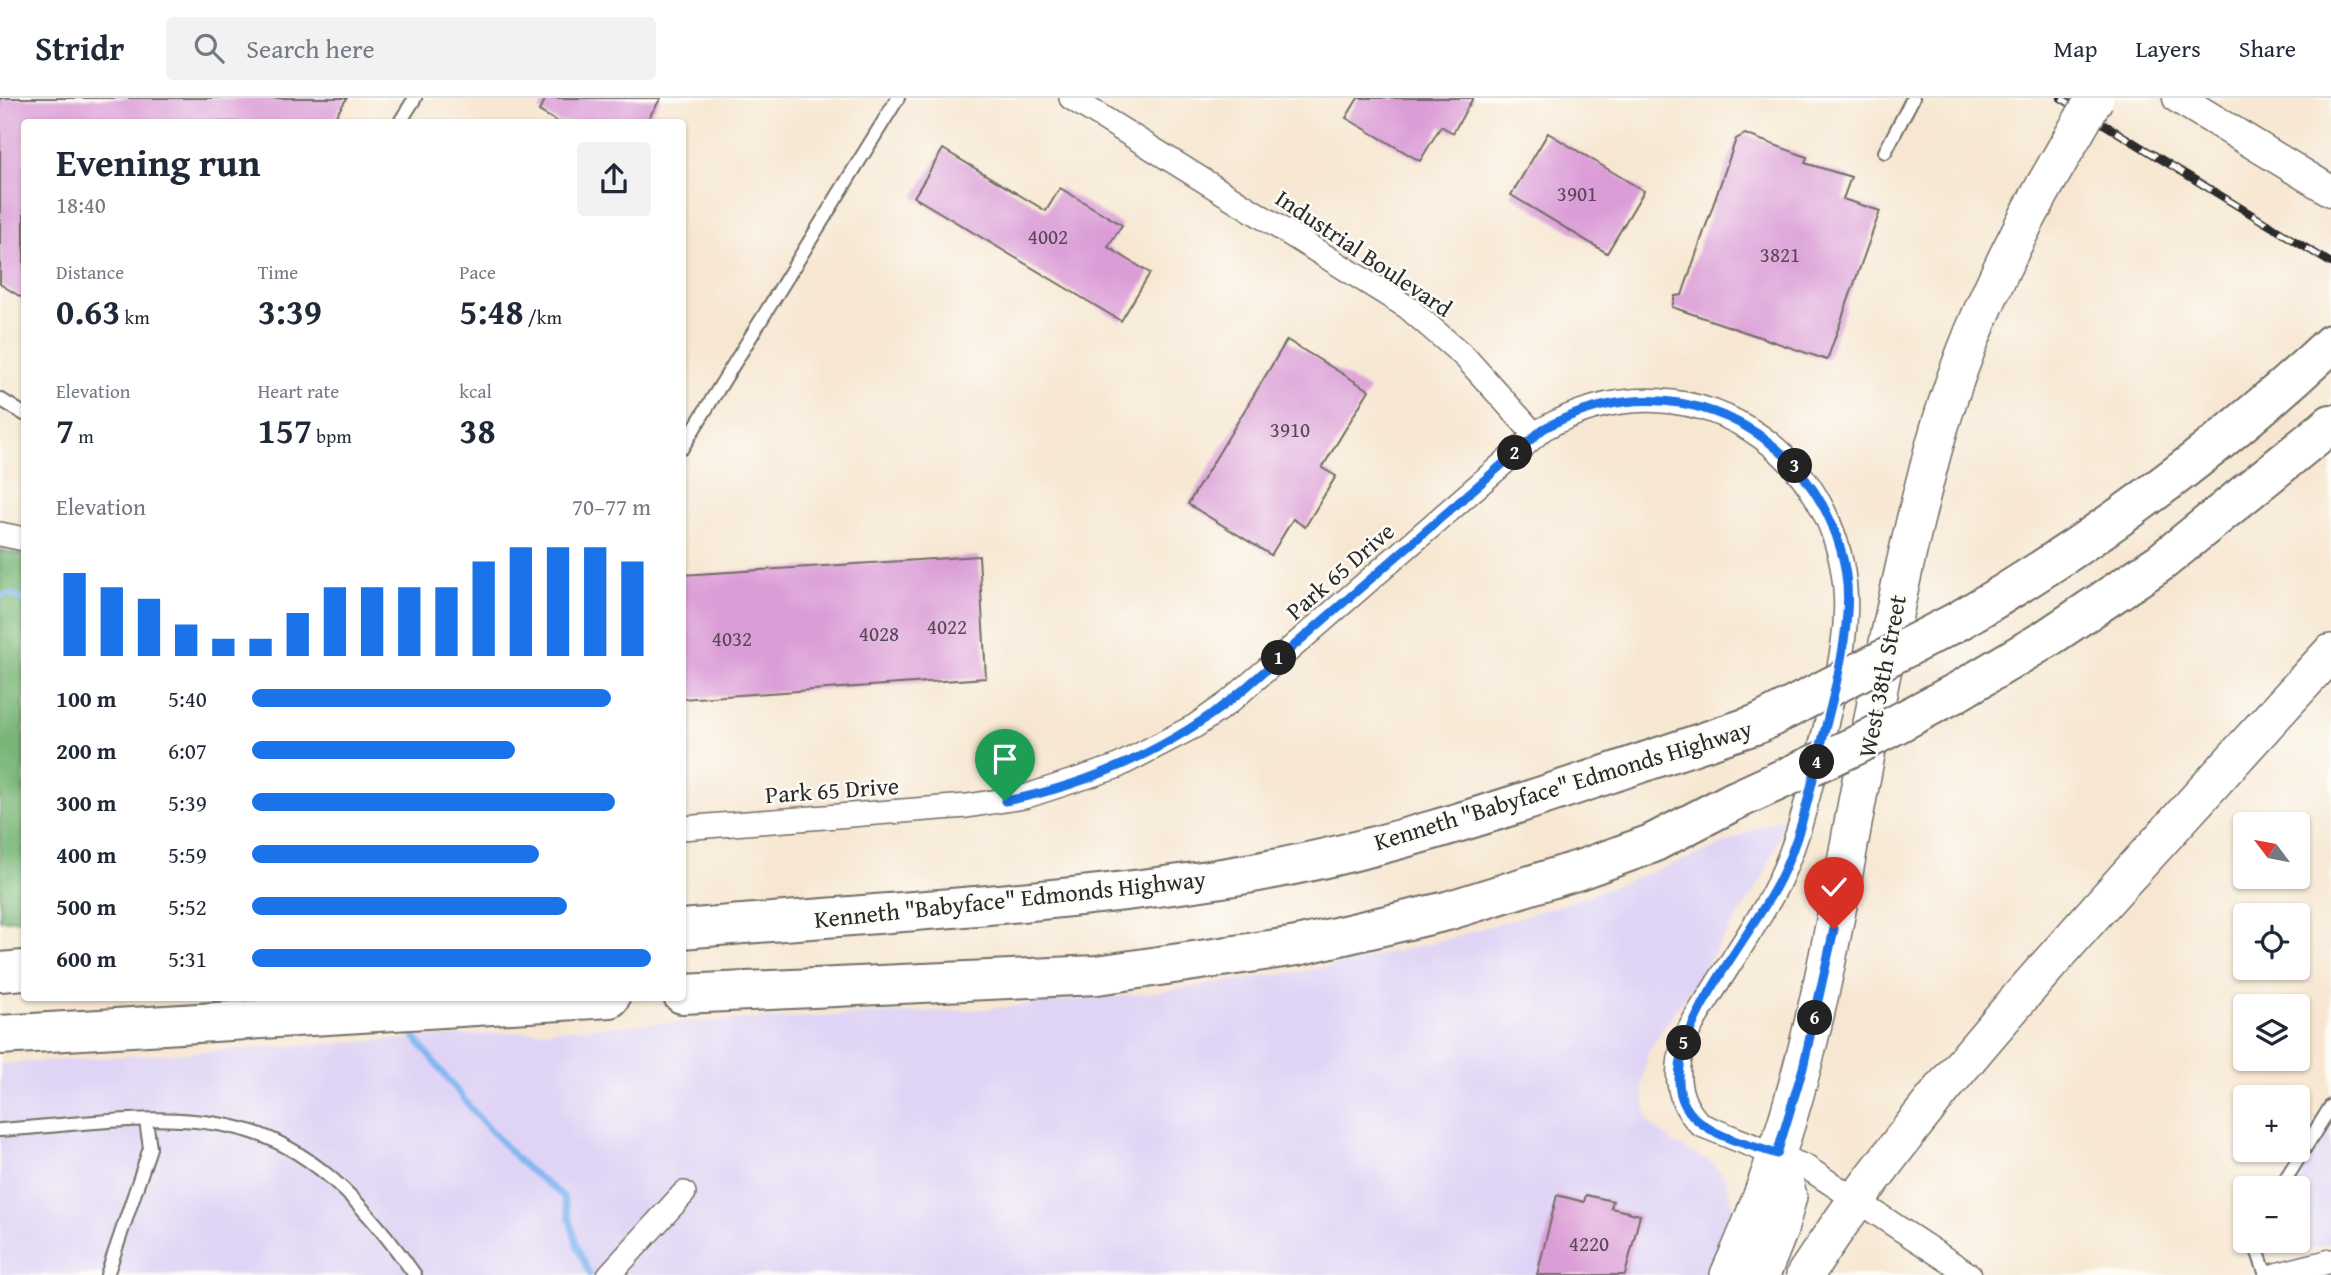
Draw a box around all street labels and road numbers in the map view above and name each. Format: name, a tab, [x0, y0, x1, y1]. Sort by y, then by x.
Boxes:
street label: Industrial Boulevard	[1269, 181, 1460, 325]
street label: Park 65 Drive	[1278, 514, 1402, 628]
street label: West 38th Street	[1849, 591, 1915, 760]
street label: Kenneth "Babyface" Edmonds Highway	[1370, 711, 1756, 859]
street label: Park 65 Drive	[764, 768, 900, 812]
street label: Kenneth "Babyface" Edmonds Highway	[812, 861, 1208, 937]

